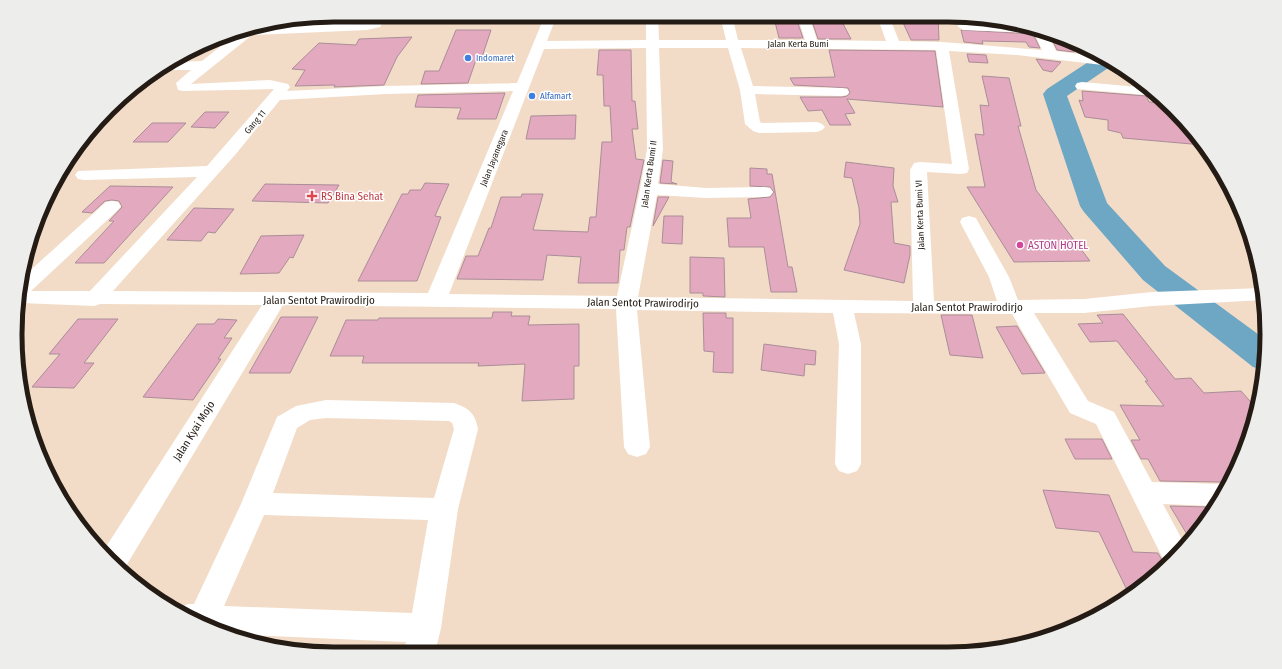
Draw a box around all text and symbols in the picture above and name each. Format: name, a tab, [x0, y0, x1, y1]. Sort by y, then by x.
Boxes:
street label: Jalan Kerta Bumi	[768, 39, 828, 49]
marker: Indomaret	[463, 53, 473, 63]
place label: Indomaret	[476, 53, 514, 63]
marker: Alfamart	[527, 91, 537, 101]
place label: Alfamart	[540, 91, 572, 101]
street label: Gang 11	[242, 108, 268, 136]
street label: Jalan Jayanegara	[478, 128, 510, 188]
street label: Jalan Kerta Bumi II	[639, 140, 659, 208]
street label: Jalan Kerta Bumi VI	[914, 180, 926, 250]
marker: RS Bina Sehat	[306, 190, 318, 202]
place label: RS Bina Sehat	[321, 190, 384, 203]
place label: ASTON HOTEL	[1028, 239, 1088, 252]
marker: ASTON HOTEL	[1015, 240, 1025, 250]
street label: Jalan Sentot Prawirodirjo	[263, 294, 375, 307]
street label: Jalan Sentot Prawirodirjo	[587, 296, 699, 310]
street label: Jalan Sentot Prawirodirjo	[911, 301, 1023, 314]
street label: Jalan Kyai Mojo	[170, 398, 218, 463]

